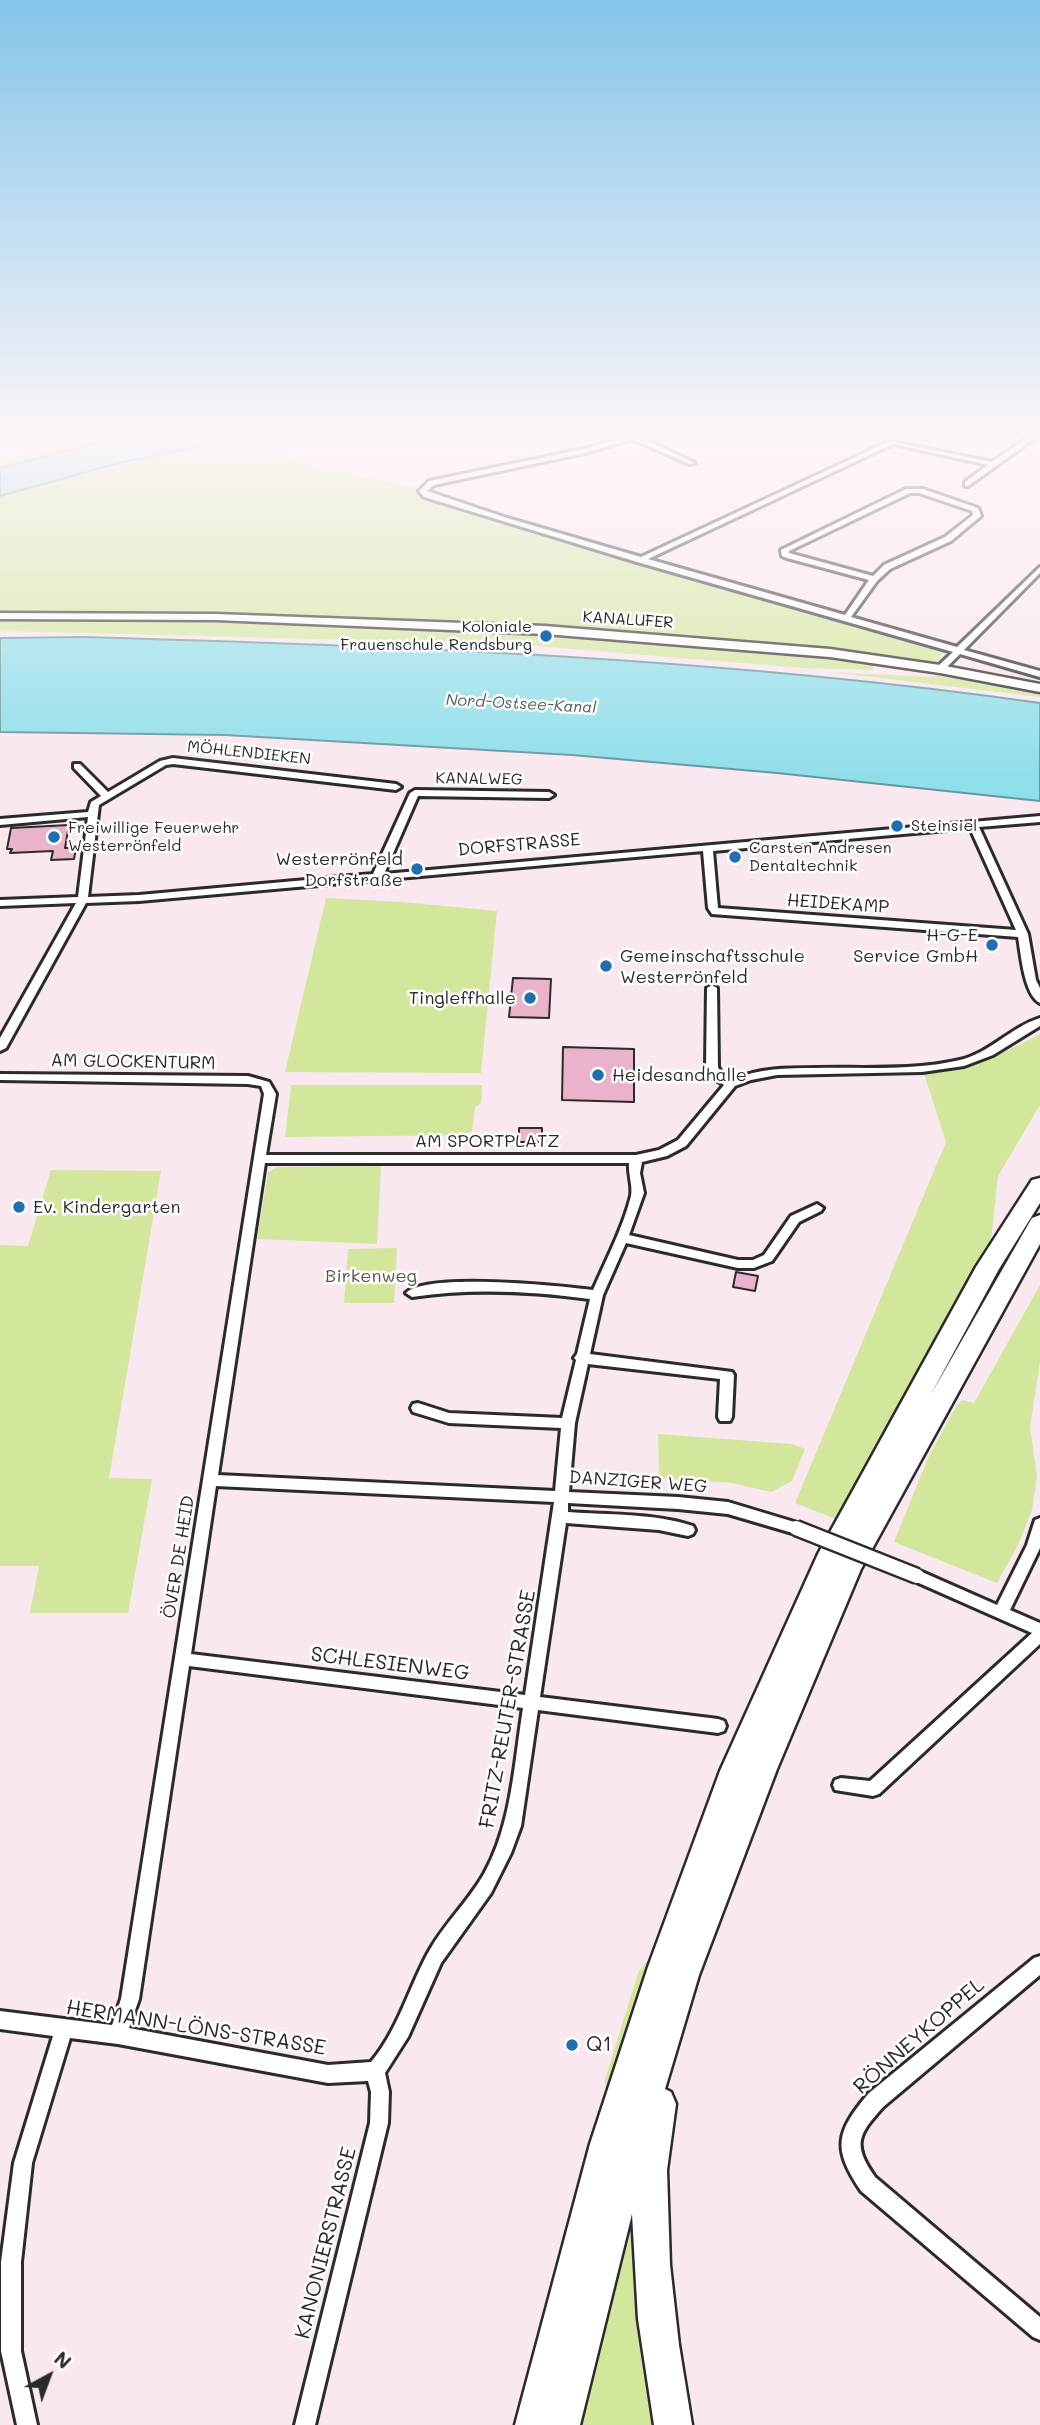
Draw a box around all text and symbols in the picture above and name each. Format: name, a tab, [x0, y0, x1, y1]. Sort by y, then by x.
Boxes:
street label: KANALUFER	[582, 607, 674, 633]
place label: Koloniale Frauenschule Rendsburg	[340, 617, 532, 655]
marker: Koloniale Frauenschule Rendsburg	[538, 628, 554, 644]
water label: Nord-Ostsee-Kanal	[445, 690, 597, 718]
street label: MÖHLENDIEKEN	[186, 737, 312, 769]
street label: KANALWEG	[435, 769, 523, 789]
place label: Steinsiel	[911, 816, 977, 836]
place label: Freiwillige Feuerwehr Westerrönfeld	[68, 818, 239, 856]
marker: Steinsiel	[889, 818, 905, 834]
marker: Freiwillige Feuerwehr Westerrönfeld	[46, 829, 62, 845]
street label: DORFSTRASSE	[457, 829, 581, 861]
place label: Carsten Andresen Dentaltechnik	[749, 838, 892, 876]
place label: Westerrönfeld Dorfstraße	[275, 848, 403, 890]
marker: Carsten Andresen Dentaltechnik	[727, 849, 743, 865]
marker: Westerrönfeld Dorfstraße	[409, 861, 425, 877]
street label: HEIDEKAMP	[786, 890, 890, 918]
place label: H-G-E Service GmbH	[853, 924, 978, 967]
marker: H-G-E Service GmbH	[984, 937, 1000, 953]
place label: Gemeinschaftsschule Westerrönfeld	[620, 945, 805, 988]
marker: Gemeinschaftsschule Westerrönfeld	[598, 958, 614, 974]
place label: Tingleffhalle	[409, 987, 516, 1009]
marker: Tingleffhalle	[522, 990, 538, 1006]
street label: AM GLOCKENTURM	[50, 1050, 216, 1074]
place label: Heidesandhalle	[612, 1064, 747, 1086]
marker: Heidesandhalle	[590, 1067, 606, 1083]
street label: AM SPORTPLATZ	[415, 1130, 559, 1152]
place label: Ev. Kindergarten	[33, 1196, 181, 1218]
marker: Ev. Kindergarten	[11, 1199, 27, 1215]
park label: Birkenweg	[325, 1265, 417, 1287]
street label: DANZIGER WEG	[568, 1466, 708, 1498]
street label: ÖVER DE HEID	[159, 1494, 199, 1620]
street label: FRITZ-REUTER-STRASSE	[475, 1588, 541, 1830]
street label: SCHLESIENWEG	[309, 1642, 471, 1686]
street label: RÖNNEYKOPPEL	[848, 1972, 990, 2100]
street label: HERMANN-LÖNS-STRASSE	[64, 1995, 328, 2061]
place label: Q1	[586, 2032, 612, 2058]
marker: Q1	[564, 2037, 580, 2053]
street label: KANONIERSTRASSE	[290, 2144, 362, 2342]
north arrow	[14, 2341, 84, 2411]
text: N	[49, 2346, 77, 2374]

